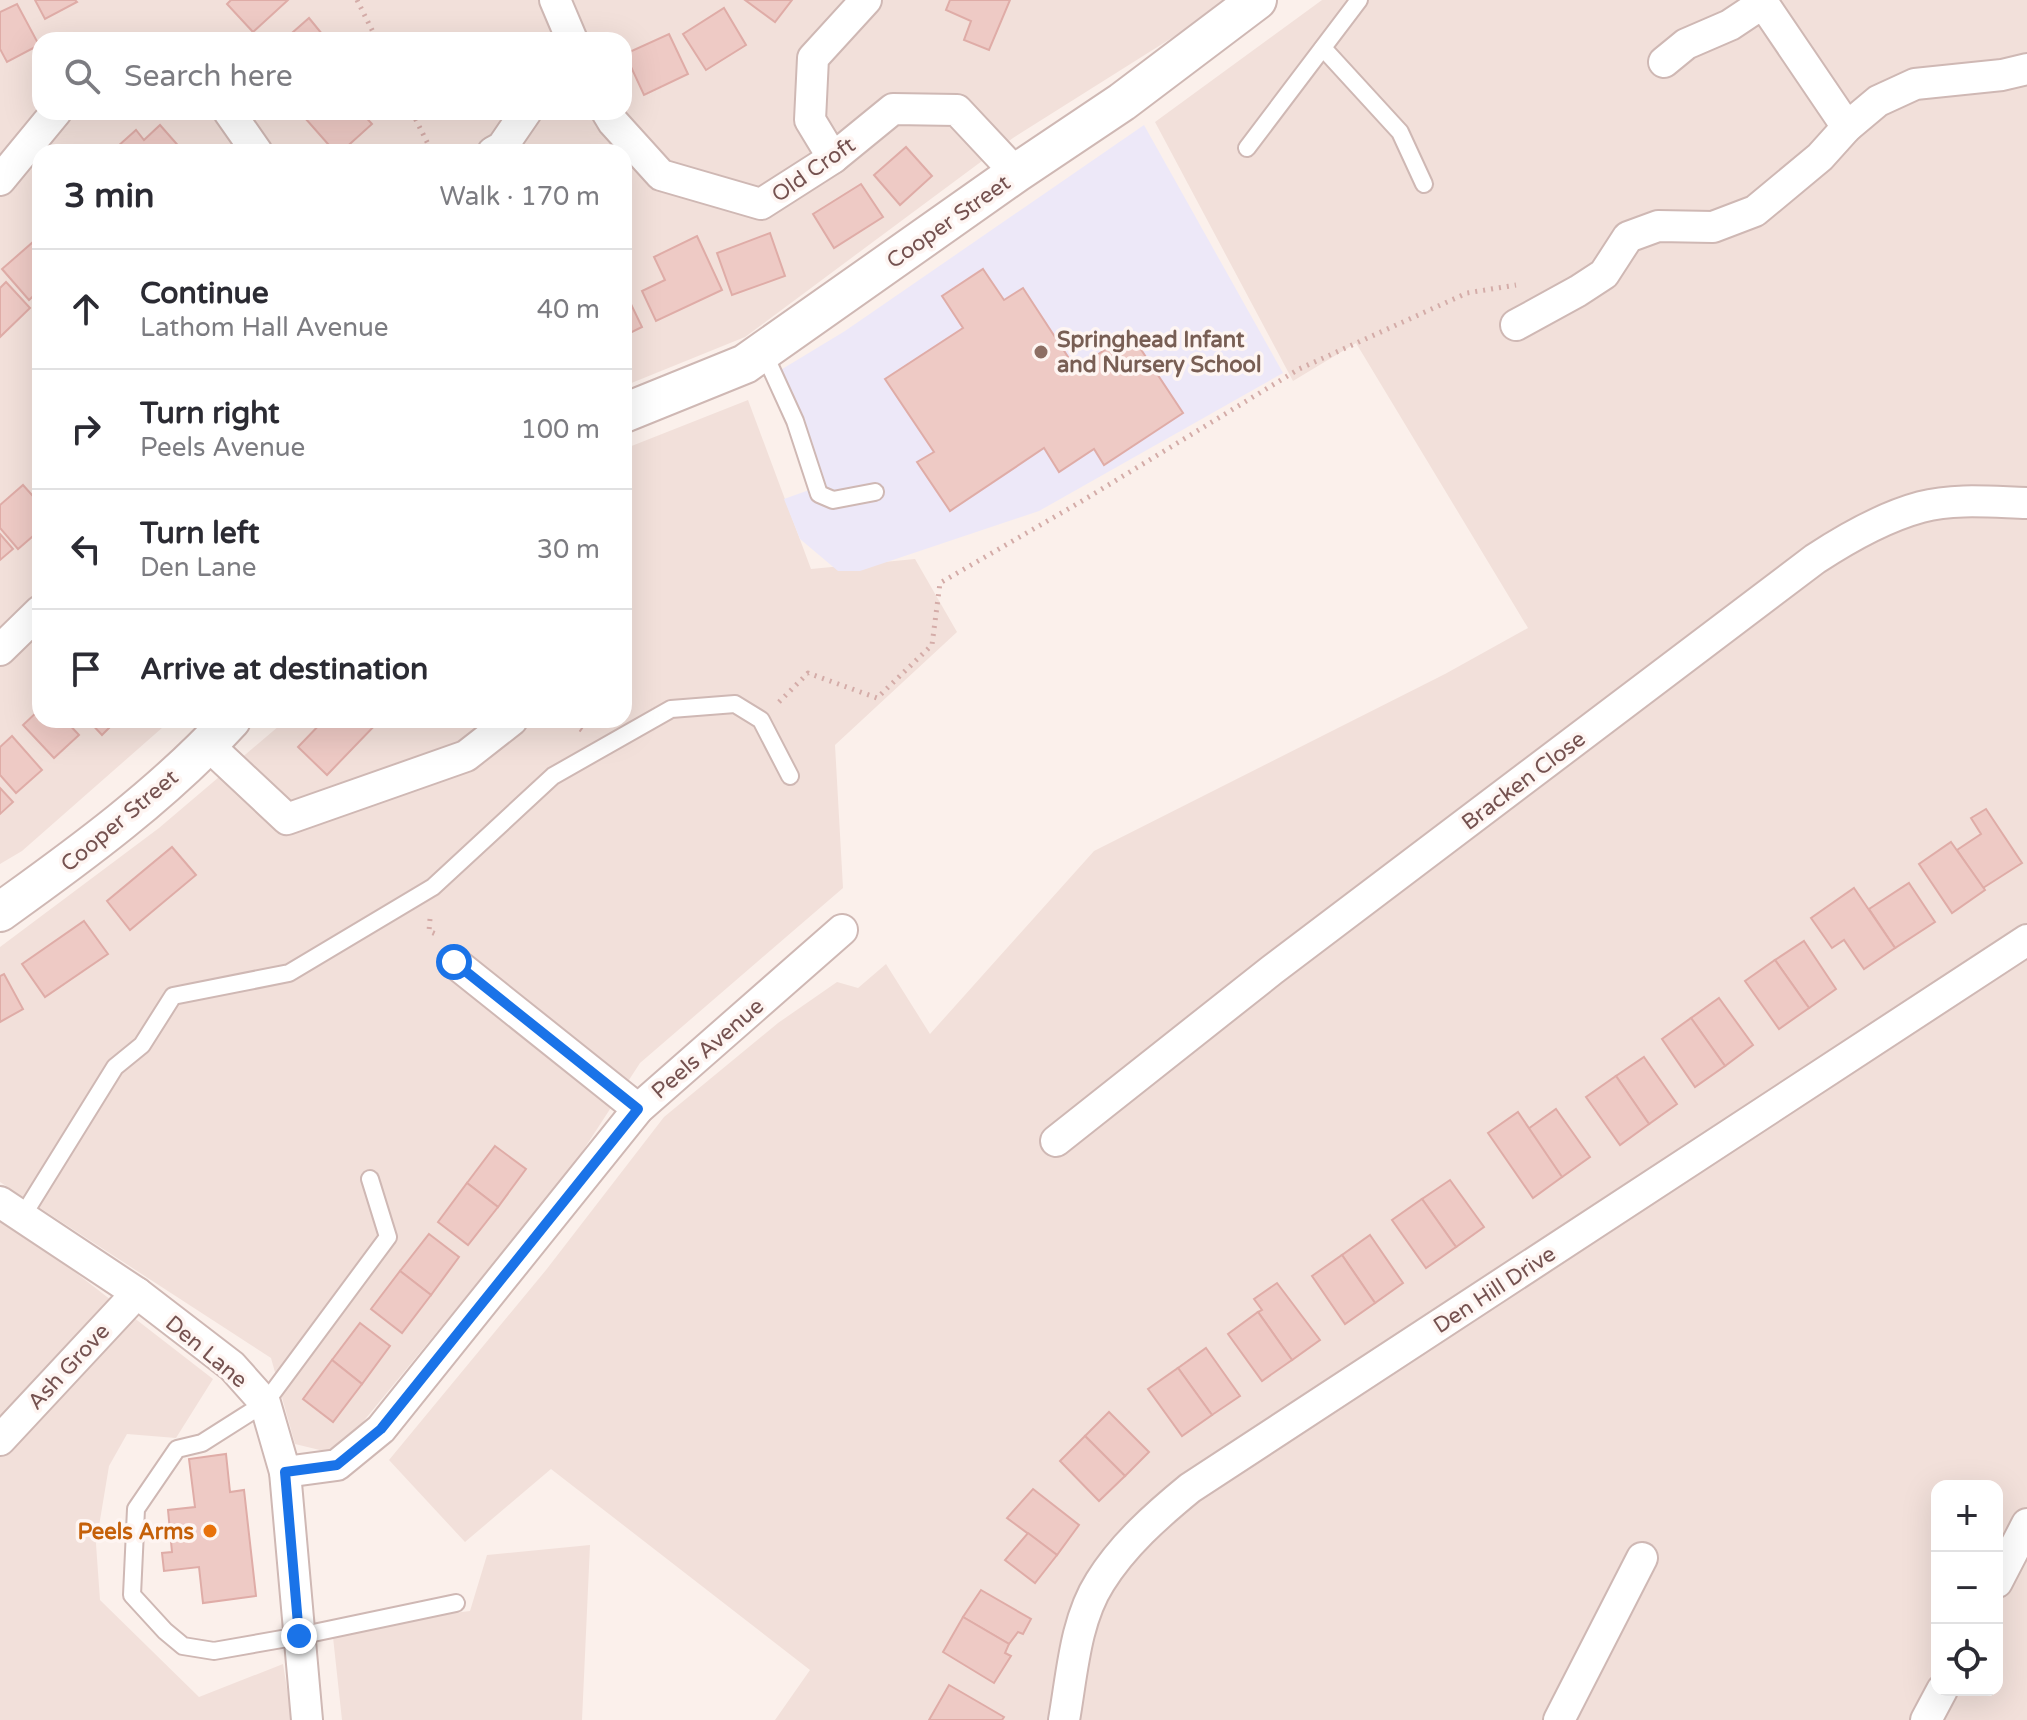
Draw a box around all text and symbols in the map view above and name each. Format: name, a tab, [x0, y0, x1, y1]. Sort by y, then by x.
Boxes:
search box	[32, 32, 632, 120]
icon: search	[60, 54, 104, 98]
text: Search here	[124, 58, 293, 95]
street label: Old Croft	[767, 132, 860, 208]
street label: Cooper Street	[882, 170, 1015, 274]
text: 3 min	[64, 176, 155, 217]
text: Walk · 170 m	[440, 181, 600, 212]
text: Continue	[140, 275, 269, 312]
icon: ahead	[64, 287, 108, 331]
text: 40 m	[537, 294, 600, 325]
text: Lathom Hall Avenue	[140, 312, 388, 343]
place label: Springhead Infant and Nursery School	[1057, 327, 1261, 378]
marker: Springhead Infant and Nursery School	[1032, 343, 1050, 361]
text: Turn right	[140, 395, 280, 432]
icon: right	[64, 407, 108, 451]
text: 100 m	[520, 414, 600, 445]
text: Peels Avenue	[140, 432, 305, 463]
text: Turn left	[140, 515, 259, 552]
icon: left	[64, 527, 108, 571]
text: 30 m	[537, 534, 600, 565]
text: Den Lane	[140, 552, 256, 583]
icon: arrive	[64, 647, 108, 691]
text: Arrive at destination	[140, 651, 428, 688]
street label: Bracken Close	[1457, 726, 1591, 836]
street label: Cooper Street	[56, 764, 184, 877]
route start	[436, 944, 472, 980]
street label: Peels Avenue	[646, 993, 769, 1104]
street label: Den Hill Drive	[1429, 1241, 1561, 1339]
street label: Den Lane	[160, 1310, 252, 1393]
street label: Ash Grove	[22, 1318, 115, 1415]
map controls	[1931, 1480, 2003, 1696]
button: +	[1931, 1480, 2003, 1552]
place label: Peels Arms	[77, 1519, 194, 1545]
marker: Peels Arms	[201, 1522, 219, 1540]
button: −	[1931, 1552, 2003, 1624]
route end	[281, 1618, 317, 1654]
button: locate	[1931, 1624, 2003, 1696]

